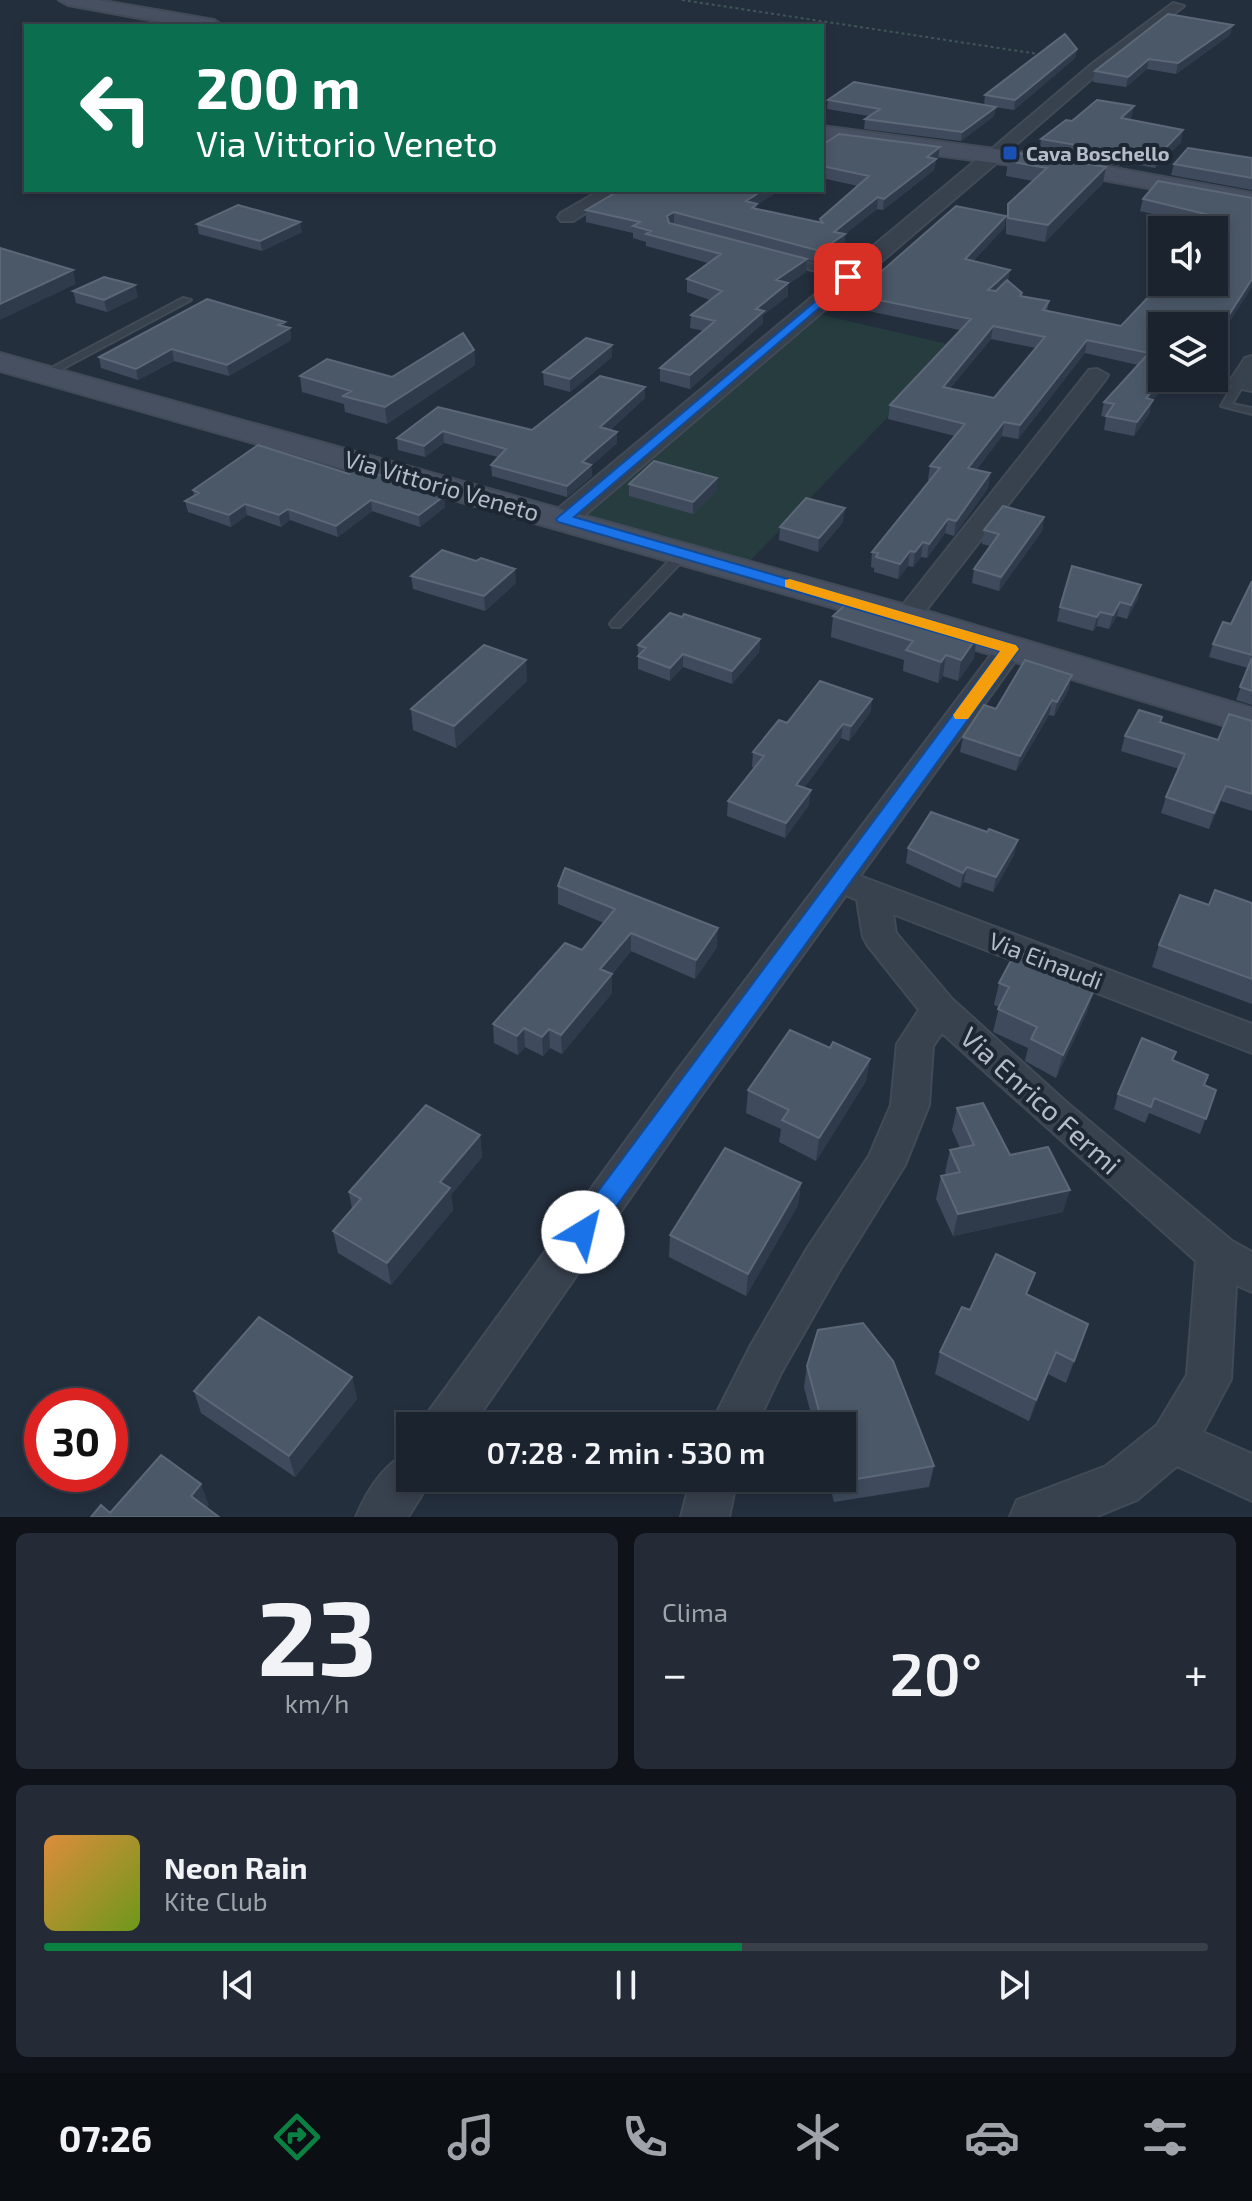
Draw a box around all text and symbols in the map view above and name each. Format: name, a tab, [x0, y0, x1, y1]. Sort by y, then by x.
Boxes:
text: 200 m	[196, 53, 361, 120]
icon: left	[64, 56, 168, 160]
text: Via Vittorio Veneto	[196, 121, 498, 164]
place label: Cava Boschello	[1026, 141, 1170, 165]
marker: Cava Boschello	[1001, 144, 1019, 162]
map controls	[1148, 216, 1228, 392]
button: sound	[1148, 216, 1228, 296]
pin	[814, 243, 882, 311]
icon: arrive	[826, 255, 870, 299]
button: layers	[1148, 312, 1228, 392]
street label: Via Vittorio Veneto	[341, 443, 543, 527]
street label: Via Einaudi	[985, 925, 1107, 995]
street label: Via Enrico Fermi	[954, 1019, 1128, 1181]
position arrow	[541, 1190, 625, 1274]
speed limit sign: 30	[24, 1388, 128, 1492]
text: 07:28 · 2 min · 530 m	[487, 1434, 765, 1470]
text: 23	[257, 1572, 377, 1697]
text: Clima	[662, 1596, 728, 1627]
text: 20°	[889, 1636, 982, 1708]
text: −	[662, 1646, 688, 1699]
text: +	[1184, 1646, 1208, 1699]
text: km/h	[285, 1687, 349, 1718]
text: Neon Rain	[164, 1849, 308, 1885]
text: Kite Club	[164, 1885, 268, 1916]
icon: previous	[216, 1963, 260, 2007]
icon: pause	[604, 1963, 648, 2007]
icon: next	[992, 1963, 1036, 2007]
icon: directions	[269, 2109, 325, 2165]
icon: music	[443, 2109, 499, 2165]
icon: phone	[617, 2109, 673, 2165]
icon: climate	[790, 2109, 846, 2165]
icon: car	[964, 2109, 1020, 2165]
icon: filters	[1137, 2109, 1193, 2165]
text: 07:26	[59, 2116, 152, 2159]

